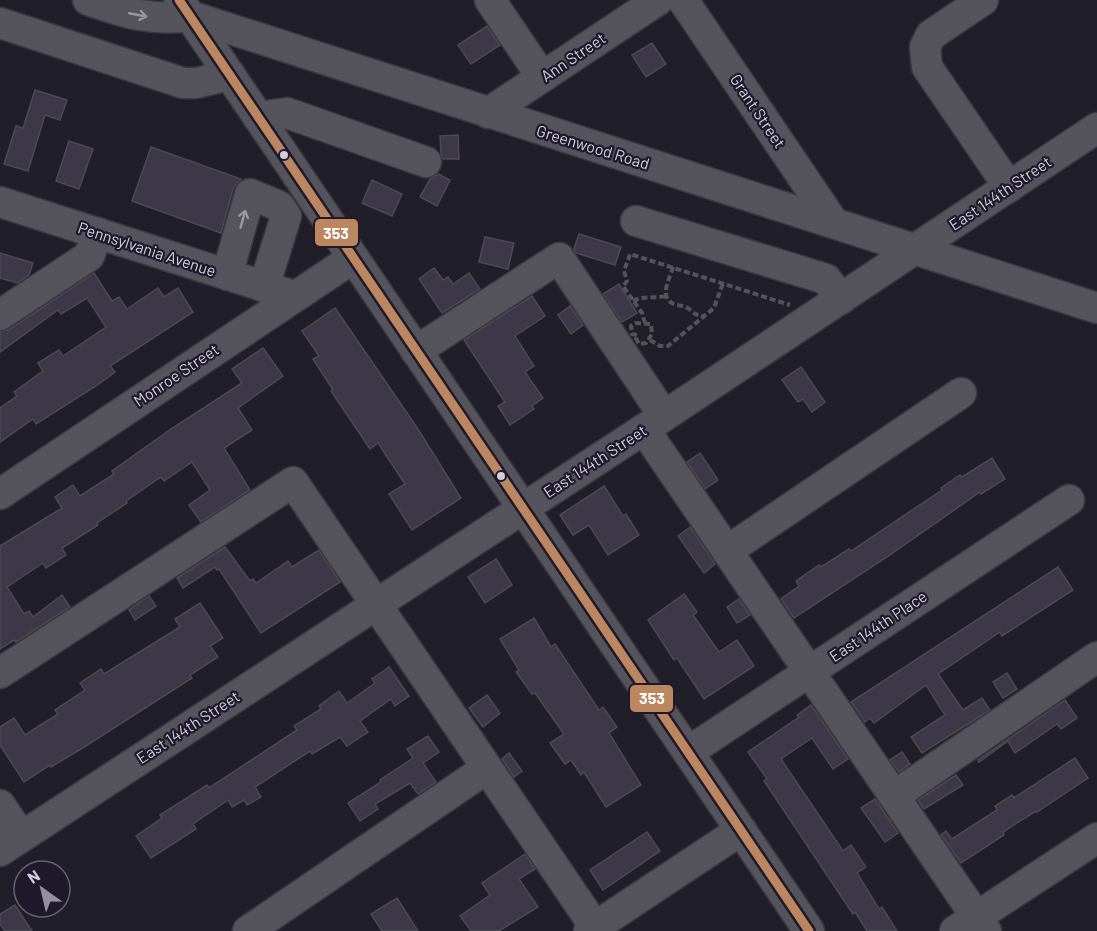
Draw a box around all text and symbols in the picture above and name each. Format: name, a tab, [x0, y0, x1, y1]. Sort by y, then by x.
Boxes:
one-way arrow	[128, 10, 148, 21]
street label: Ann Street	[537, 28, 609, 85]
street label: Grant Street	[727, 70, 790, 151]
street label: Greenwood Road	[534, 120, 652, 173]
unlabelled marker	[278, 149, 290, 161]
street label: East 144th Street	[945, 151, 1054, 234]
one-way arrow	[238, 210, 249, 229]
street label: Pennsylvania Avenue	[76, 217, 218, 280]
line badge: 353	[314, 218, 359, 247]
text: 353	[323, 223, 349, 242]
street label: Monroe Street	[130, 339, 222, 410]
street label: East 144th Street	[540, 420, 650, 501]
unlabelled marker	[495, 470, 507, 482]
street label: East 144th Place	[825, 586, 930, 665]
line badge: 353	[629, 684, 674, 713]
street label: East 144th Street	[133, 686, 243, 767]
text: 353	[639, 688, 665, 707]
north arrow	[12, 859, 72, 919]
text: N	[24, 865, 43, 887]

